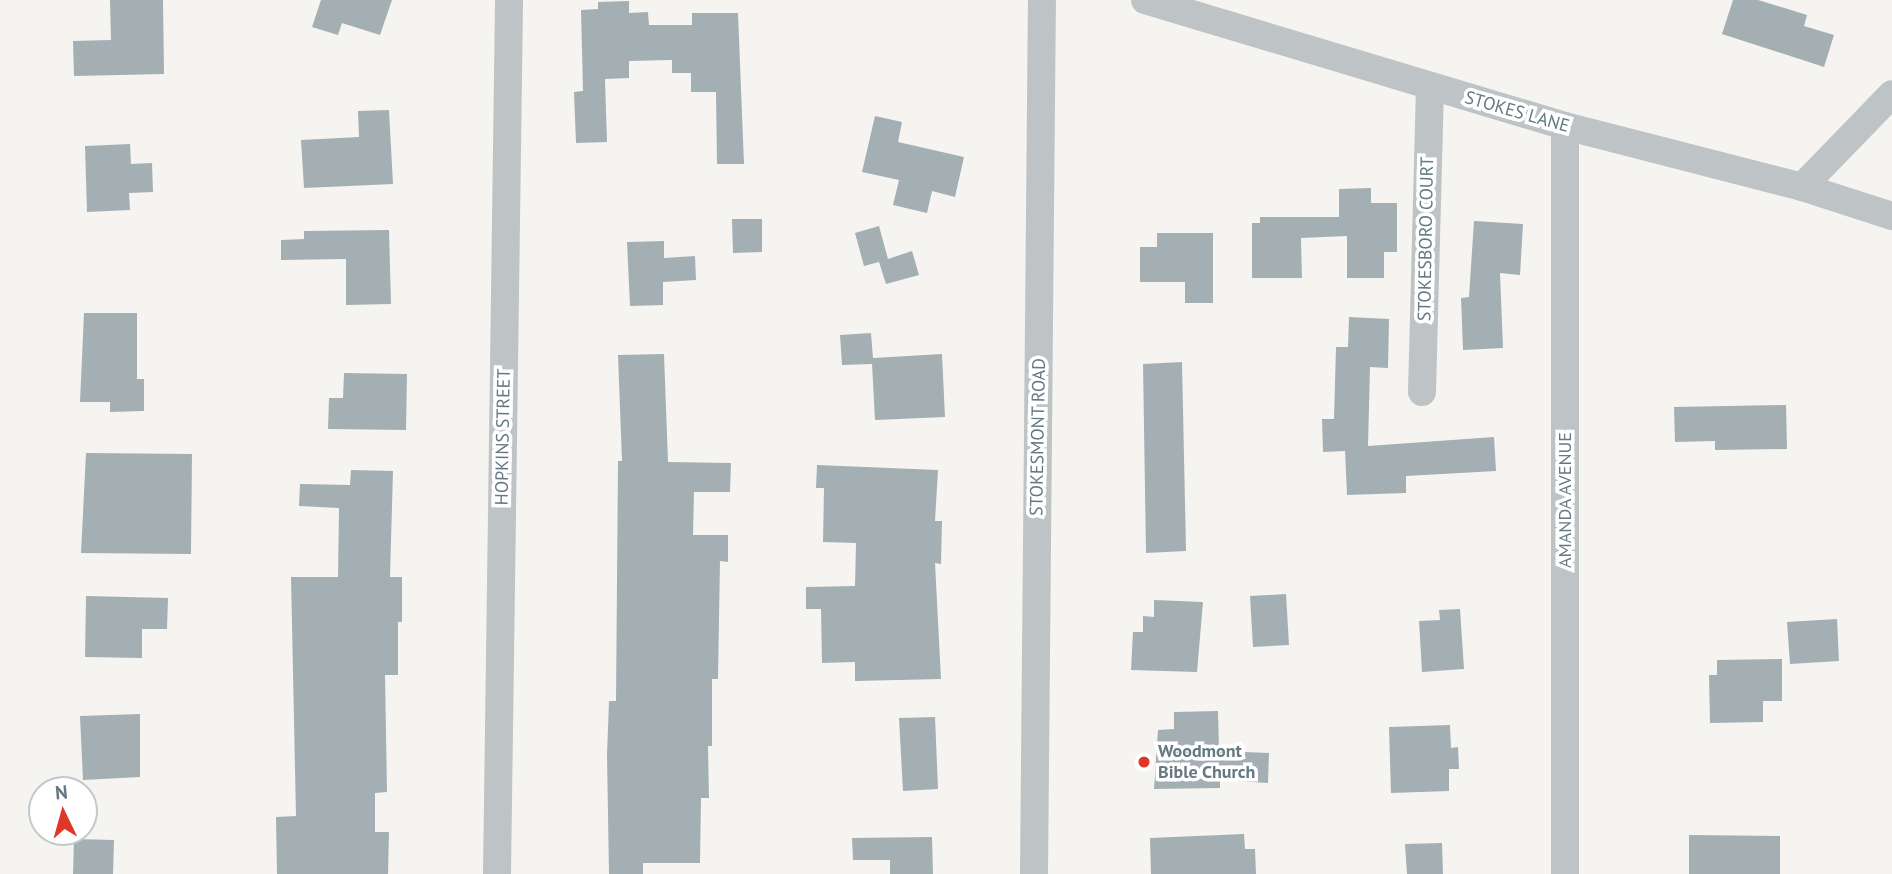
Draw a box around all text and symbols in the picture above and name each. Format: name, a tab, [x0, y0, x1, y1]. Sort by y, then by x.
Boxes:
street label: STOKES LANE	[1462, 87, 1572, 137]
street label: STOKESBORO COURT	[1414, 157, 1438, 321]
street label: STOKESMONT ROAD	[1026, 357, 1050, 517]
street label: HOPKINS STREET	[491, 368, 515, 506]
street label: AMANDA AVENUE	[1554, 431, 1576, 569]
place label: Woodmont Bible Church	[1158, 741, 1256, 784]
marker: Woodmont Bible Church	[1136, 754, 1152, 770]
north arrow	[28, 776, 98, 846]
text: N	[54, 780, 69, 805]

